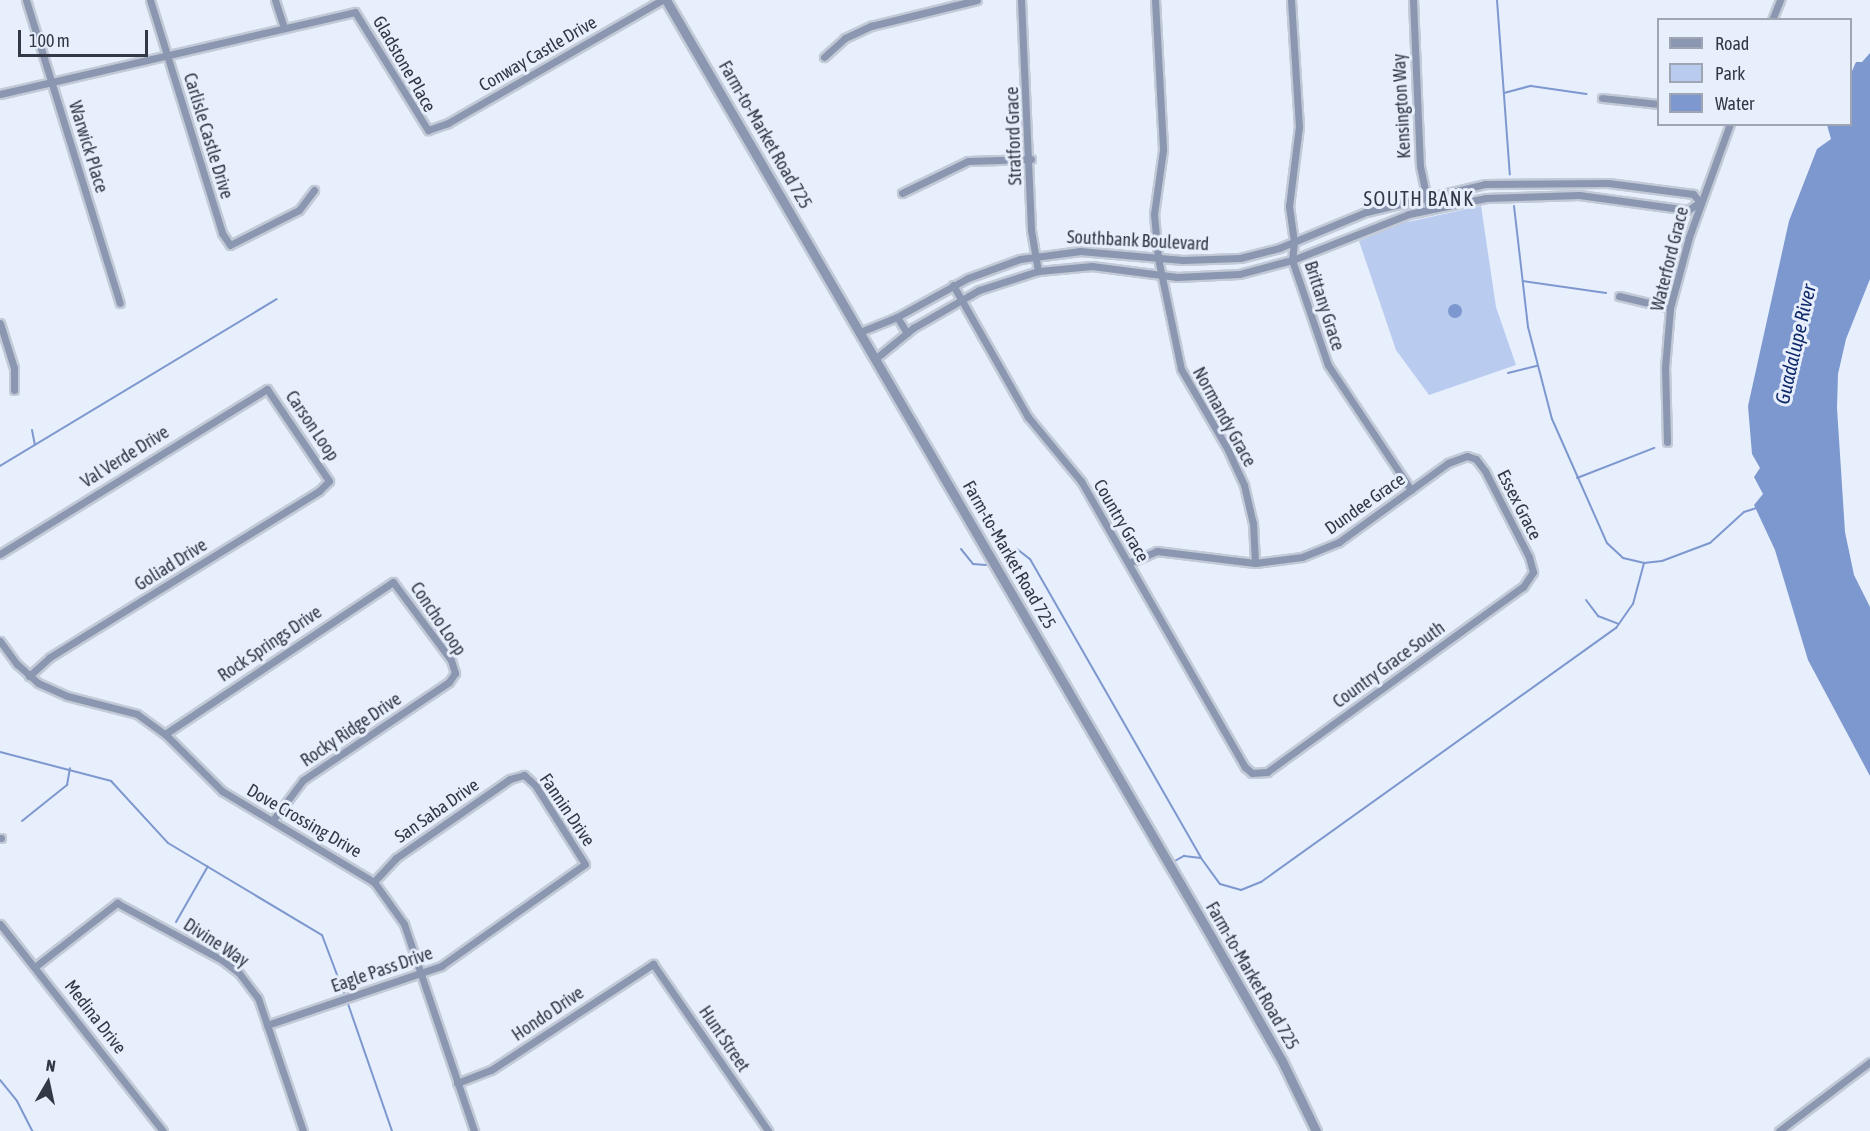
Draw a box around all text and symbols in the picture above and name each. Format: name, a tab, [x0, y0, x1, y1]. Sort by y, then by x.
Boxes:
street label: Gladstone Place	[368, 12, 440, 116]
street label: Conway Castle Drive	[475, 12, 601, 96]
scale bar	[21, 18, 152, 56]
legend	[1657, 18, 1852, 126]
text: 100 m	[29, 30, 70, 51]
text: Road	[1715, 33, 1749, 54]
street label: Kensington Way	[1388, 53, 1416, 159]
street label: Farm-to-Market Road 725	[714, 57, 816, 213]
text: Park	[1715, 63, 1745, 84]
street label: Carlisle Castle Drive	[179, 70, 237, 202]
street label: Stratford Grace	[1001, 86, 1027, 186]
text: Water	[1715, 93, 1754, 114]
street label: Warwick Place	[64, 98, 112, 196]
district label: SOUTH BANK	[1364, 186, 1474, 210]
street label: Waterford Grace	[1647, 205, 1693, 313]
street label: Southbank Boulevard	[1066, 226, 1210, 256]
street label: Brittany Grace	[1299, 258, 1349, 354]
water label: Guadalupe River	[1770, 282, 1820, 406]
street label: Normandy Grace	[1188, 363, 1260, 471]
street label: Carson Loop	[281, 387, 343, 465]
street label: Val Verde Drive	[77, 421, 173, 493]
street label: Essex Grace	[1492, 466, 1546, 544]
street label: Dundee Grace	[1321, 469, 1409, 539]
street label: Country Grace	[1089, 476, 1153, 566]
street label: Farm-to-Market Road 725	[958, 477, 1060, 633]
street label: Goliad Drive	[131, 534, 211, 596]
street label: Concho Loop	[406, 578, 470, 660]
street label: Rock Springs Drive	[214, 601, 326, 687]
street label: Country Grace South	[1329, 617, 1449, 713]
street label: Rocky Ridge Drive	[297, 688, 405, 772]
street label: Fannin Drive	[535, 770, 599, 850]
street label: San Saba Drive	[391, 774, 483, 848]
street label: Dove Crossing Drive	[243, 779, 365, 863]
street label: Farm-to-Market Road 725	[1201, 898, 1303, 1054]
street label: Divine Way	[179, 914, 253, 972]
street label: Eagle Pass Drive	[328, 943, 436, 997]
street label: Medina Drive	[60, 976, 130, 1058]
street label: Hondo Drive	[508, 982, 588, 1046]
street label: Hunt Street	[694, 1002, 754, 1076]
north arrow	[18, 1053, 78, 1113]
text: N	[45, 1056, 57, 1075]

